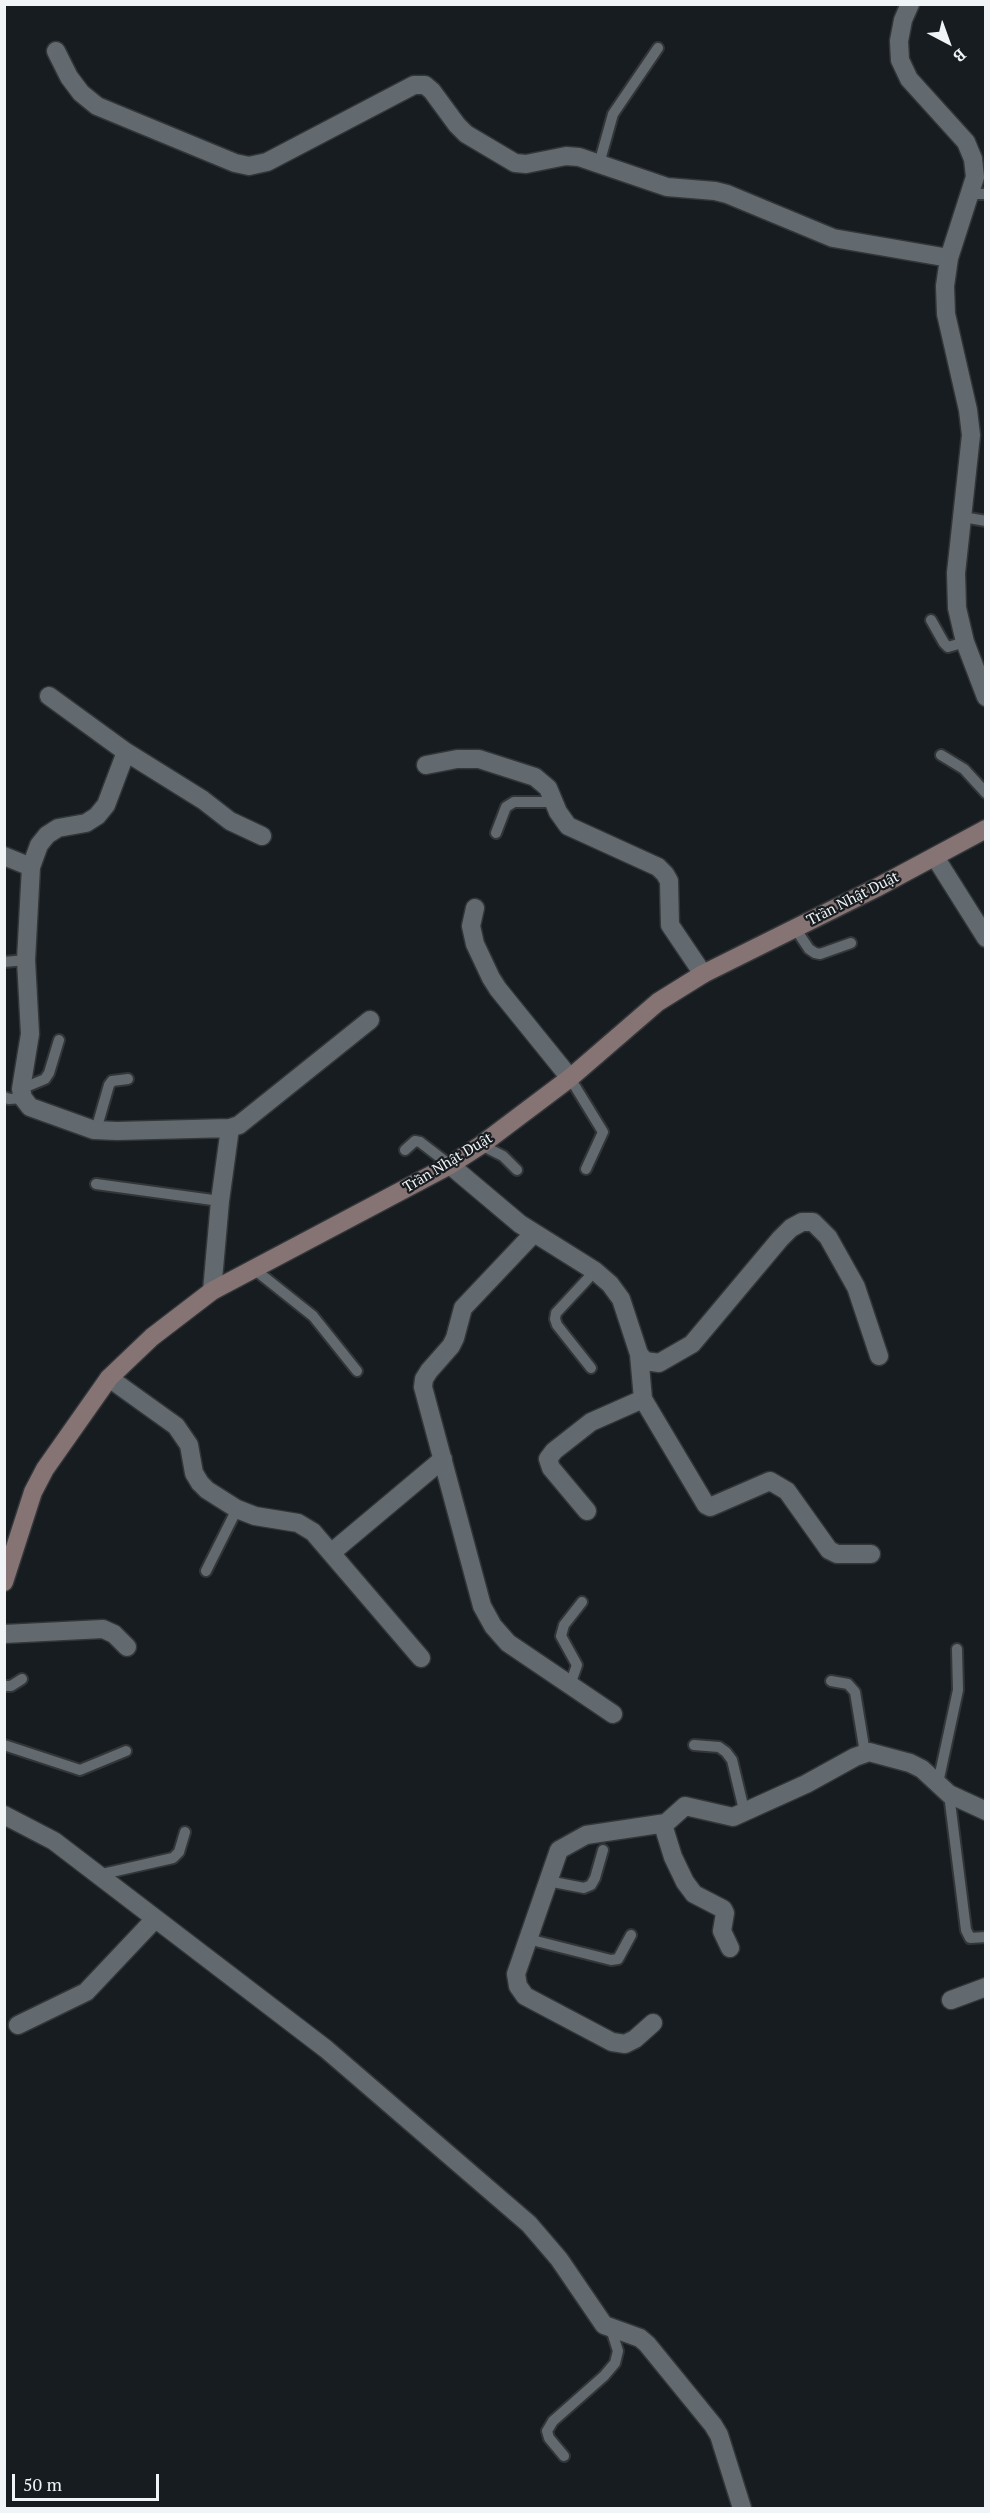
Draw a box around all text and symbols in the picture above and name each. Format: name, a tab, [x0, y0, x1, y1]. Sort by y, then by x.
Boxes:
north arrow	[918, 12, 978, 72]
text: B	[949, 44, 971, 67]
street label: Trần Nhật Duật	[804, 868, 902, 930]
street label: Trần Nhật Duật	[400, 1129, 496, 1197]
scale bar	[15, 2462, 162, 2500]
text: 50 m	[23, 2472, 62, 2496]

